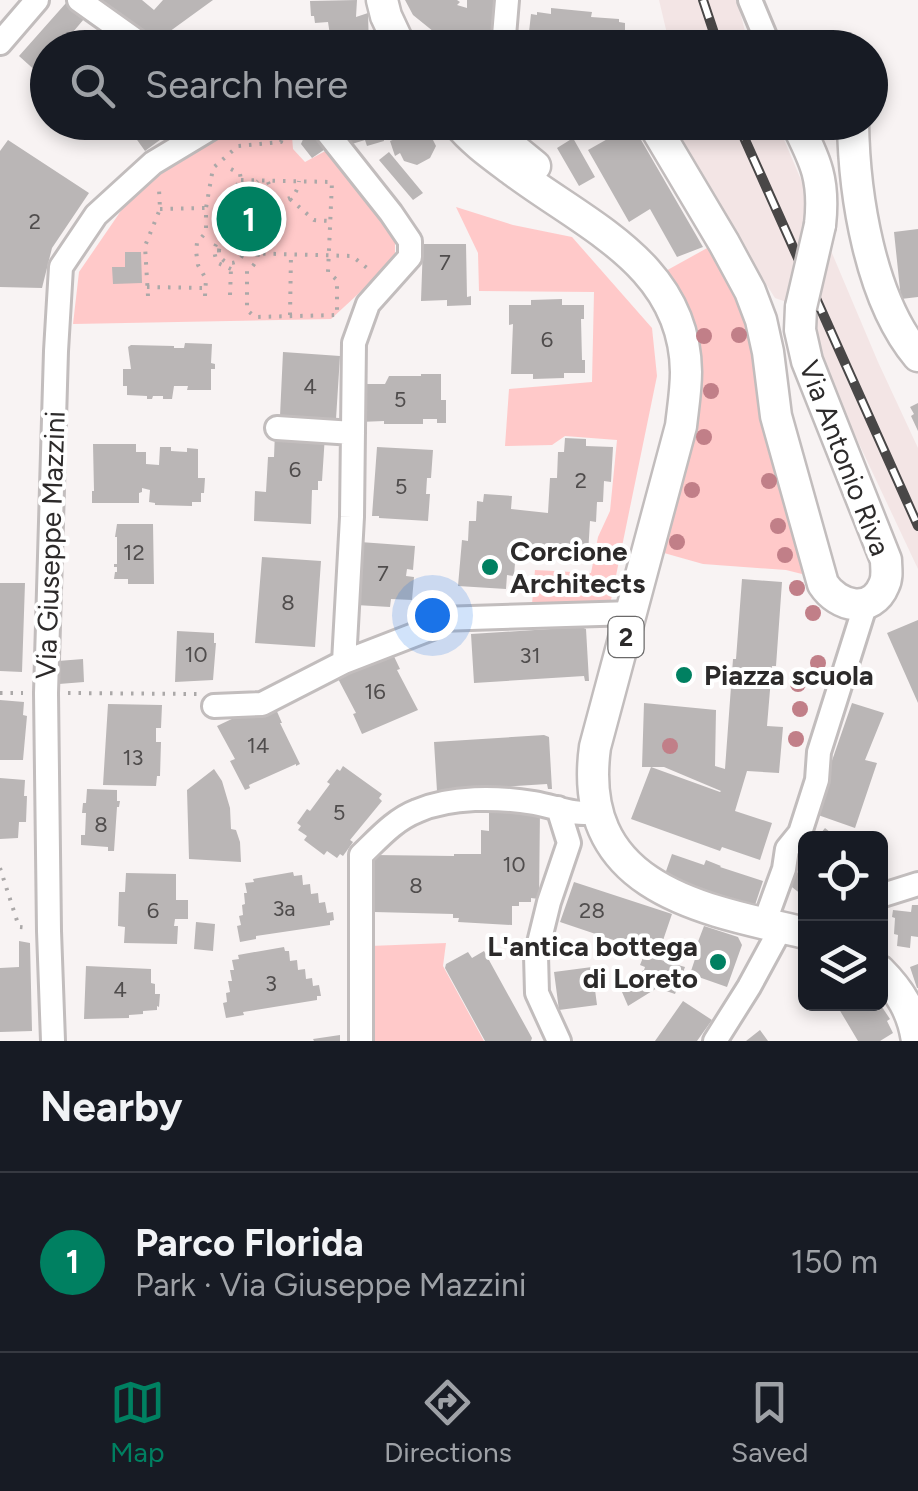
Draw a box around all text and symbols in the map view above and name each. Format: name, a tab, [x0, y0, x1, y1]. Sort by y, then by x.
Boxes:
search box	[30, 30, 888, 140]
icon: search	[65, 58, 120, 113]
text: Search here	[145, 62, 348, 108]
pin: 1	[216, 182, 282, 256]
house number: 2	[29, 208, 41, 235]
house number: 7	[439, 249, 451, 276]
house number: 6	[541, 326, 553, 353]
street label: Via Antonio Riva	[792, 356, 898, 560]
house number: 4	[303, 373, 317, 400]
house number: 5	[394, 386, 406, 413]
street label: Via Giuseppe Mazzini	[28, 410, 72, 680]
house number: 6	[289, 456, 301, 483]
house number: 2	[575, 467, 587, 494]
house number: 5	[395, 473, 407, 500]
place label: Corcione Architects	[510, 534, 645, 600]
house number: 12	[123, 539, 145, 566]
marker: Corcione Architects	[479, 556, 501, 578]
house number: 7	[377, 560, 389, 587]
house number: 8	[281, 589, 295, 616]
your location	[407, 590, 458, 641]
road number: 2	[608, 617, 644, 657]
house number: 10	[184, 641, 208, 668]
house number: 31	[519, 642, 541, 669]
place label: Piazza scuola	[704, 658, 874, 692]
marker: Piazza scuola	[673, 664, 695, 686]
house number: 16	[364, 678, 386, 705]
house number: 14	[247, 732, 269, 759]
house number: 13	[122, 744, 144, 771]
house number: 5	[333, 799, 345, 826]
house number: 8	[94, 811, 108, 838]
map controls	[798, 831, 888, 1011]
button: locate	[798, 831, 888, 921]
house number: 10	[502, 851, 526, 878]
house number: 8	[409, 872, 423, 899]
house number: 3a	[272, 895, 296, 922]
house number: 6	[147, 897, 159, 924]
house number: 28	[579, 897, 605, 924]
button: layers	[798, 921, 888, 1011]
place label: L'antica bottega di Loreto	[487, 929, 698, 995]
marker: L'antica bottega di Loreto	[707, 951, 729, 973]
house number: 3	[265, 970, 277, 997]
house number: 4	[113, 976, 127, 1003]
text: Nearby	[40, 1081, 182, 1132]
text: Parco Florida	[135, 1220, 364, 1266]
text: 1	[66, 1243, 79, 1281]
text: 150 m	[791, 1243, 878, 1281]
text: Park · Via Giuseppe Mazzini	[135, 1266, 526, 1304]
tab: Map	[110, 1375, 165, 1469]
tab: Directions	[384, 1375, 512, 1469]
tab: Saved	[731, 1375, 808, 1469]

